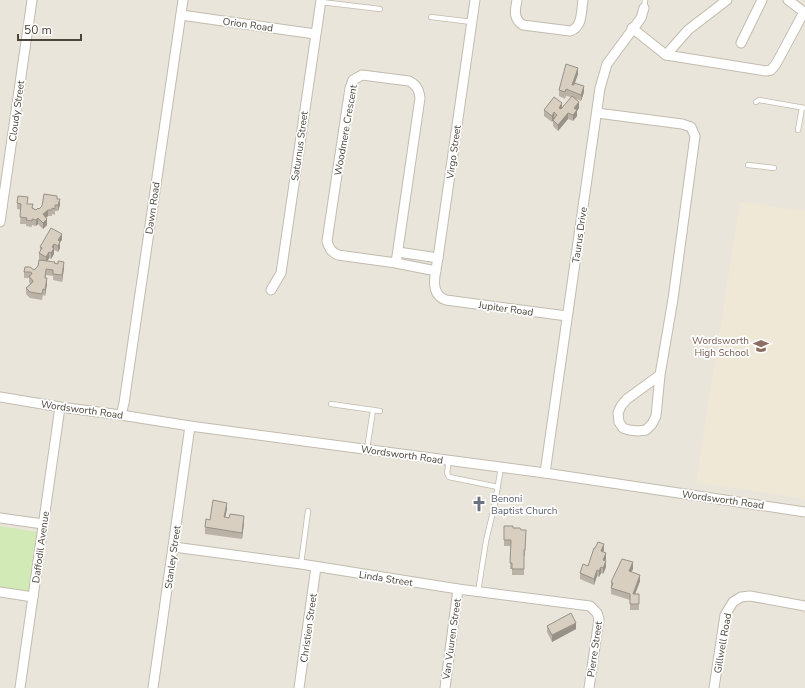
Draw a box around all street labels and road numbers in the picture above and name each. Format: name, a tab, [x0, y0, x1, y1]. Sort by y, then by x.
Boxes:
street label: Orion Road	[222, 15, 274, 35]
street label: Cloudy Street	[6, 79, 28, 143]
street label: Woodmere Crescent	[331, 83, 361, 177]
street label: Saturnus Street	[288, 110, 312, 182]
street label: Virgo Street	[443, 124, 465, 181]
street label: Dawn Road	[142, 181, 164, 235]
street label: Taurus Drive	[569, 206, 591, 264]
street label: Jupiter Road	[477, 298, 534, 320]
street label: Wordsworth Road	[40, 397, 124, 423]
street label: Wordsworth Road	[360, 442, 444, 468]
street label: Wordsworth Road	[681, 487, 765, 513]
street label: Daffodil Avenue	[29, 510, 53, 584]
street label: Stanley Street	[162, 524, 184, 590]
street label: Linda Street	[358, 568, 414, 590]
street label: Christien Street	[297, 592, 321, 664]
street label: Van Vuuren Street	[439, 597, 465, 682]
street label: Gillwell Road	[711, 612, 735, 674]
street label: Pierre Street	[584, 620, 606, 678]

